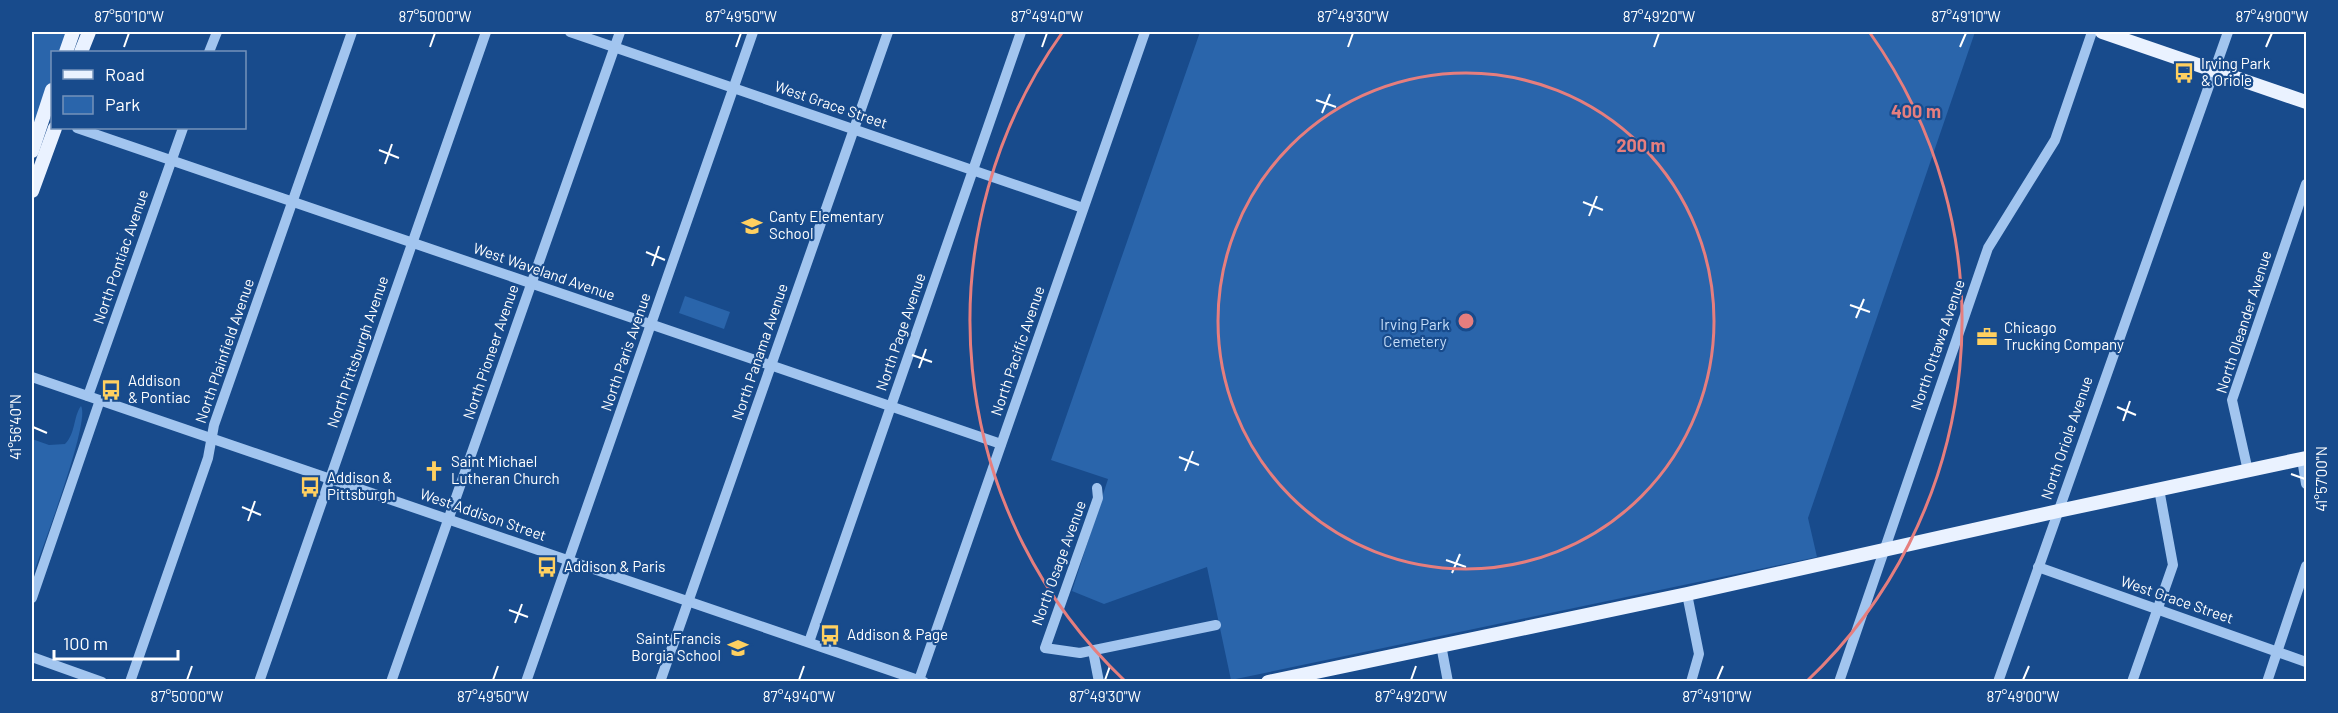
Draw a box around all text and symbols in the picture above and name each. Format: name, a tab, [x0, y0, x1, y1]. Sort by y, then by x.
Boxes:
text: 87°50'10"W	[94, 7, 164, 25]
text: 87°50'00"W	[399, 7, 471, 25]
text: 87°49'50"W	[705, 7, 777, 25]
text: 87°49'40"W	[1011, 7, 1083, 25]
text: 87°49'30"W	[1317, 7, 1389, 25]
text: 87°49'20"W	[1623, 7, 1695, 25]
text: 87°49'10"W	[1931, 7, 2001, 25]
text: 87°49'00"W	[2236, 7, 2308, 25]
legend	[51, 51, 246, 129]
place label: Irving Park & Oriole	[2201, 54, 2271, 89]
bus stop icon: Irving Park & Oriole	[2172, 61, 2196, 85]
text: Road	[105, 63, 145, 85]
street label: West Grace Street	[773, 76, 890, 132]
text: Park	[105, 93, 140, 115]
text: 400 m	[1891, 100, 1941, 122]
text: 200 m	[1616, 134, 1666, 156]
street label: North Pontiac Avenue	[89, 187, 151, 326]
place label: Canty Elementary School	[769, 207, 884, 242]
school or university icon: Canty Elementary School	[740, 214, 764, 238]
street label: West Waveland Avenue	[471, 238, 618, 304]
street label: North Oleander Avenue	[2211, 248, 2275, 395]
street label: North Page Avenue	[871, 270, 929, 393]
street label: North Pittsburgh Avenue	[323, 273, 392, 430]
street label: North Plainfield Avenue	[191, 276, 257, 425]
street label: North Ottawa Avenue	[1906, 277, 1968, 413]
street label: North Panama Avenue	[727, 281, 791, 422]
street label: North Pioneer Avenue	[459, 282, 522, 422]
street label: North Pacific Avenue	[986, 283, 1048, 418]
street label: North Paris Avenue	[596, 290, 654, 413]
centre of rings	[1456, 311, 1476, 331]
park label: Irving Park Cemetery	[1380, 315, 1450, 350]
place label: Chicago Trucking Company	[2004, 318, 2124, 353]
office icon: Chicago Trucking Company	[1975, 325, 1999, 349]
place label: Addison & Pontiac	[128, 371, 191, 406]
street label: North Oriole Avenue	[2036, 374, 2096, 502]
bus stop icon: Addison & Pontiac	[99, 378, 123, 402]
text: 41°56'40"N	[6, 394, 24, 460]
text: 41°57'00"N	[2312, 446, 2330, 512]
place label: Saint Michael Lutheran Church	[451, 452, 560, 487]
church icon: Saint Michael Lutheran Church	[422, 459, 446, 483]
place label: Addison & Pittsburgh	[327, 468, 395, 503]
bus stop icon: Addison & Pittsburgh	[298, 475, 322, 499]
street label: West Addison Street	[418, 484, 549, 544]
street label: North Osage Avenue	[1027, 498, 1089, 627]
bus stop icon: Addison & Paris	[535, 555, 559, 579]
place label: Addison & Paris	[564, 557, 665, 575]
street label: West Grace Street	[2119, 571, 2236, 627]
scale bar	[54, 623, 178, 661]
bus stop icon: Addison & Page	[818, 623, 842, 647]
place label: Addison & Page	[847, 625, 948, 643]
place label: Saint Francis Borgia School	[631, 629, 721, 664]
text: 100 m	[63, 632, 108, 654]
school or university icon: Saint Francis Borgia School	[726, 636, 750, 660]
text: 87°50'00"W	[151, 687, 223, 705]
text: 87°49'50"W	[457, 687, 529, 705]
text: 87°49'40"W	[763, 687, 835, 705]
text: 87°49'30"W	[1069, 687, 1141, 705]
text: 87°49'20"W	[1375, 687, 1447, 705]
text: 87°49'10"W	[1682, 687, 1752, 705]
text: 87°49'00"W	[1987, 687, 2059, 705]

